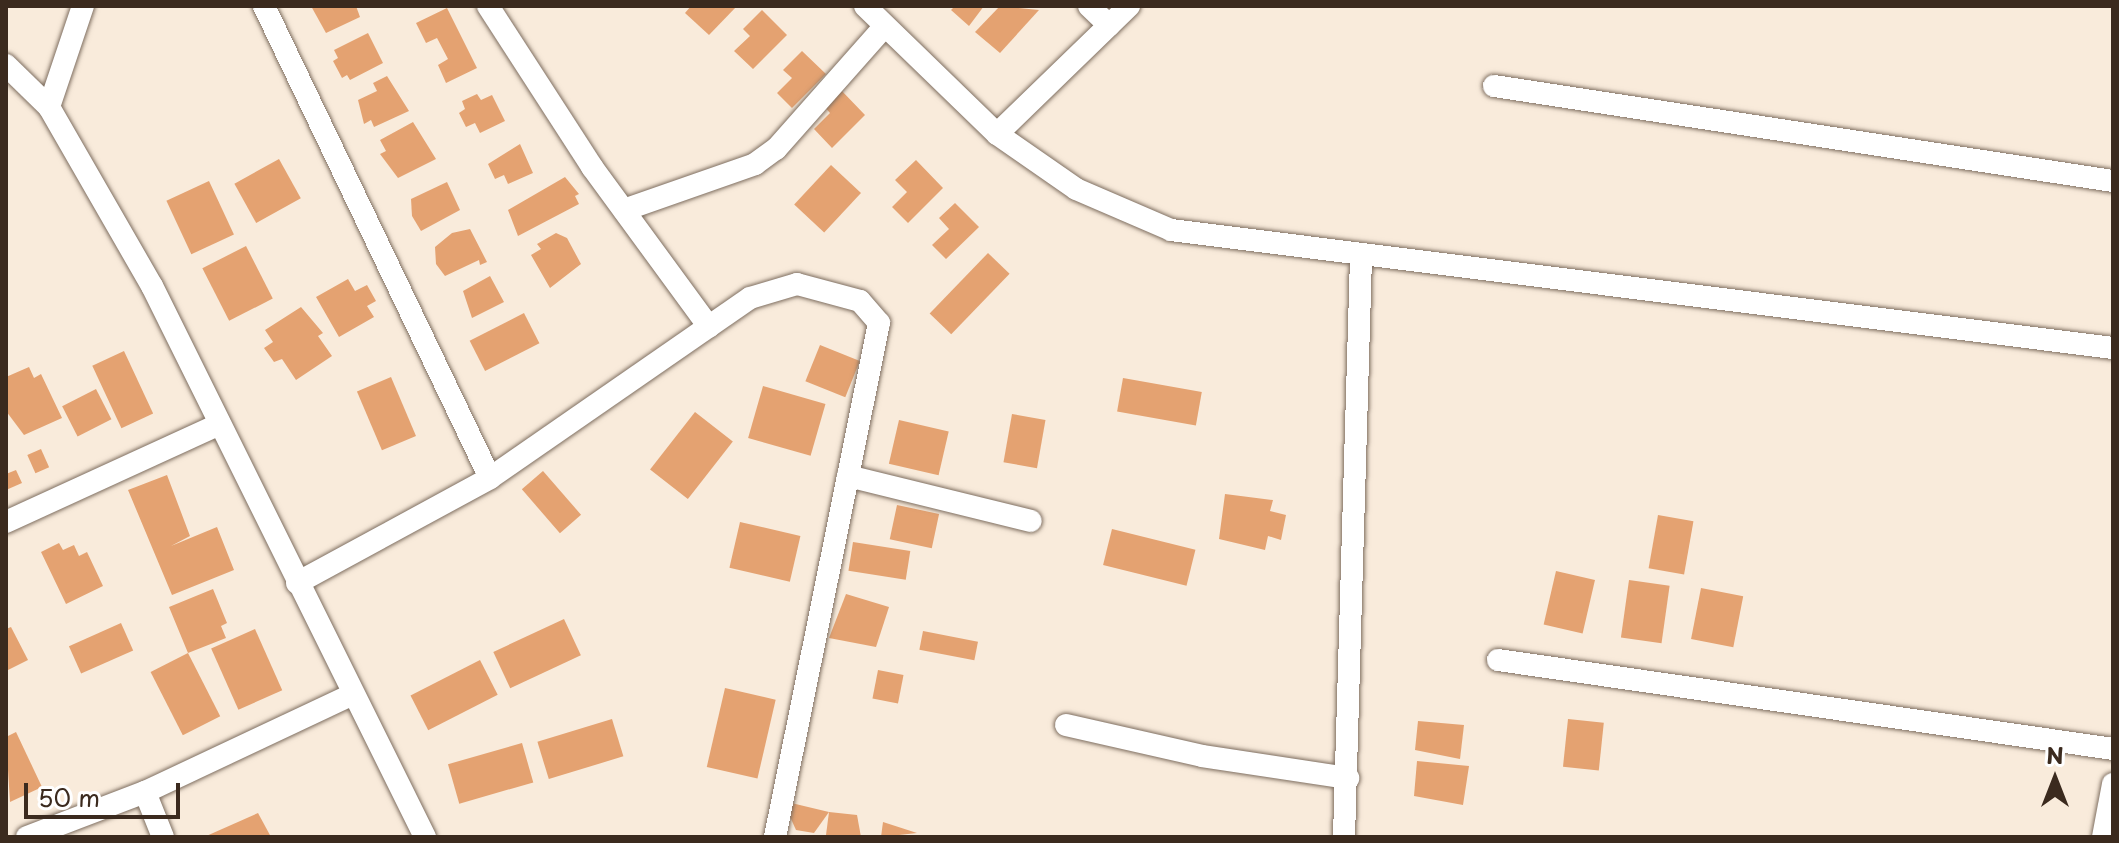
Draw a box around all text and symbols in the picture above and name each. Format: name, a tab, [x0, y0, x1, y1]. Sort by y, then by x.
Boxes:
text: N	[2046, 738, 2064, 771]
north arrow	[2015, 739, 2095, 819]
scale bar	[28, 767, 184, 817]
text: 50 m	[38, 779, 100, 815]

